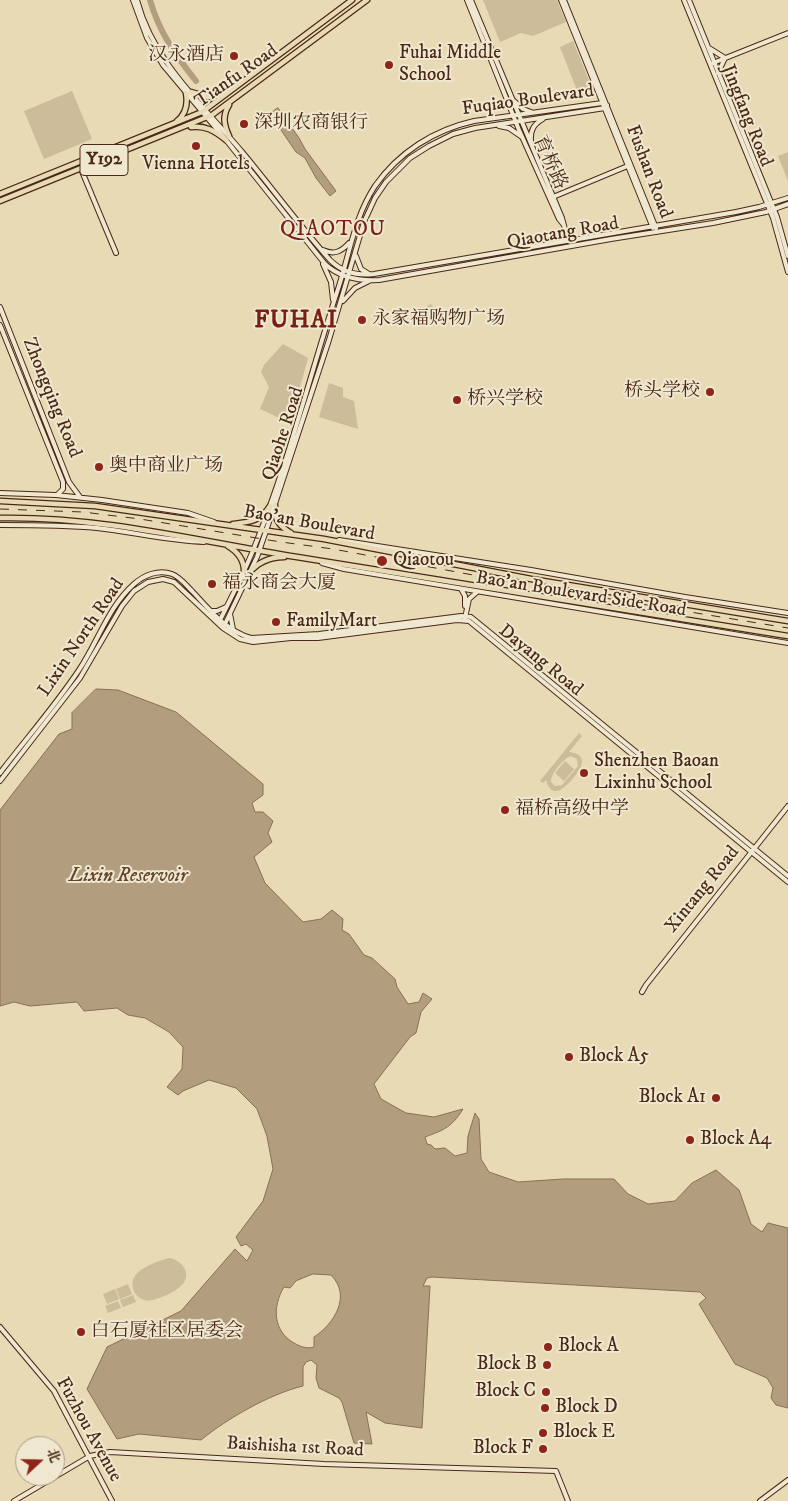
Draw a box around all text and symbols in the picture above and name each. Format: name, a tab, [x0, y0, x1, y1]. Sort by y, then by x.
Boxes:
street label: Tianfu Road	[191, 40, 283, 114]
place label: Fuhai Middle School	[399, 43, 501, 87]
place label: 汉永酒店	[148, 45, 224, 67]
marker: 汉永酒店	[228, 50, 240, 62]
marker: Fuhai Middle School	[383, 59, 395, 71]
street label: Jingfang Road	[715, 62, 777, 170]
street label: Fuqiao Boulevard	[461, 80, 595, 122]
place label: 深圳农商银行	[254, 113, 368, 135]
marker: 深圳农商银行	[238, 118, 250, 130]
street label: Fushan Road	[620, 122, 676, 222]
street label: 育桥路	[527, 132, 571, 194]
marker: Vienna Hotels	[190, 140, 202, 152]
road number: Y192	[80, 144, 128, 176]
place label: Vienna Hotels	[142, 154, 250, 176]
street label: Qiaotang Road	[505, 213, 621, 255]
district label: QIAOTOU	[279, 218, 387, 244]
district label: FUHAI	[254, 308, 338, 336]
place label: 永家福购物广场	[372, 309, 505, 331]
marker: 永家福购物广场	[356, 314, 368, 326]
street label: Zhongqing Road	[17, 335, 85, 461]
place label: 桥头学校	[624, 381, 700, 403]
street label: Qiaohe Road	[258, 384, 310, 484]
marker: 桥头学校	[704, 386, 716, 398]
place label: 桥兴学校	[467, 389, 543, 411]
marker: 桥兴学校	[451, 394, 463, 406]
place label: 奥中商业广场	[109, 456, 223, 478]
marker: 奥中商业广场	[93, 461, 105, 473]
street label: Bao'an Boulevard	[242, 501, 376, 547]
place label: Qiaotou	[393, 550, 454, 572]
marker: Qiaotou	[375, 554, 389, 568]
street label: Bao'an Boulevard Side Road	[474, 567, 688, 623]
place label: 福永商会大厦	[222, 573, 336, 595]
street label: Lixin North Road	[34, 575, 130, 701]
marker: 福永商会大厦	[206, 578, 218, 590]
place label: FamilyMart	[286, 611, 377, 633]
marker: FamilyMart	[270, 616, 282, 628]
street label: Dayang Road	[493, 620, 587, 702]
place label: Shenzhen Baoan Lixinhu School	[594, 751, 719, 795]
marker: Shenzhen Baoan Lixinhu School	[578, 767, 590, 779]
place label: 福桥高级中学	[515, 799, 629, 821]
marker: 福桥高级中学	[499, 804, 511, 816]
street label: Xintang Road	[661, 842, 745, 938]
water label: Lixin Reservoir	[69, 865, 187, 889]
place label: Block A5	[579, 1046, 649, 1068]
marker: Block A5	[563, 1051, 575, 1063]
place label: Block A1	[638, 1087, 706, 1109]
marker: Block A1	[710, 1092, 722, 1104]
place label: Block A4	[700, 1129, 772, 1151]
marker: Block A4	[684, 1134, 696, 1146]
place label: 白石厦社区居委会	[91, 1321, 243, 1343]
marker: 白石厦社区居委会	[75, 1326, 87, 1338]
place label: Block A	[558, 1336, 619, 1358]
marker: Block A	[542, 1341, 554, 1353]
place label: Block B	[476, 1354, 537, 1376]
marker: Block B	[541, 1359, 553, 1371]
street label: Fuzhou Avenue	[50, 1374, 126, 1486]
place label: Block C	[475, 1381, 536, 1403]
marker: Block C	[540, 1386, 552, 1398]
place label: Block D	[555, 1397, 618, 1419]
marker: Block D	[539, 1402, 551, 1414]
place label: Block E	[553, 1422, 615, 1444]
marker: Block E	[537, 1427, 549, 1439]
street label: Baishisha 1st Road	[226, 1433, 364, 1463]
north arrow	[15, 1436, 65, 1486]
place label: Block F	[473, 1438, 533, 1460]
marker: Block F	[537, 1443, 549, 1455]
text: 北	[42, 1446, 64, 1466]

